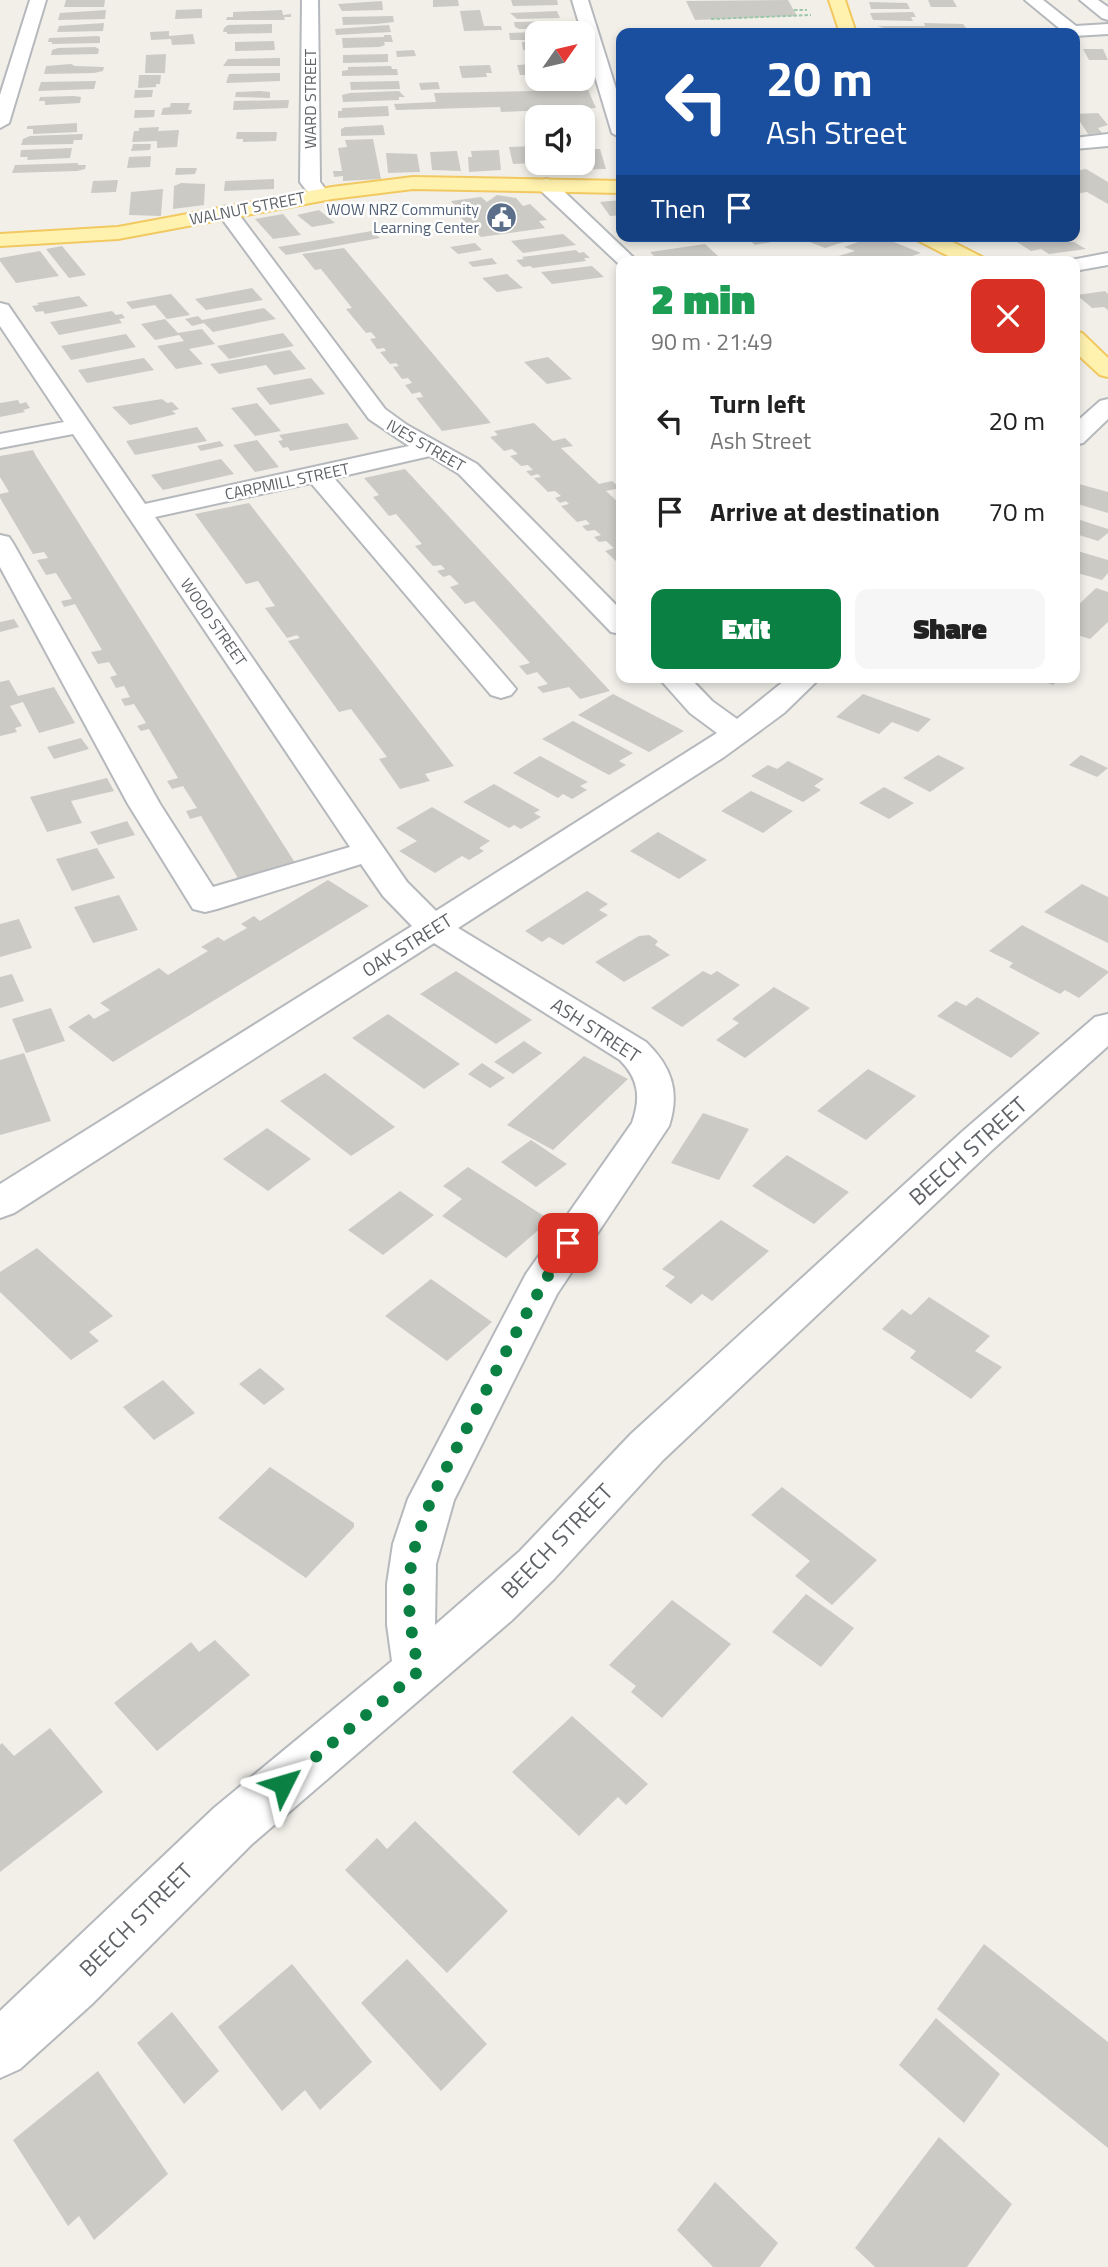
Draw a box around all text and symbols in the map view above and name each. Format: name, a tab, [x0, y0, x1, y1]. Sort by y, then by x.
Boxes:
north arrow	[525, 21, 595, 91]
map controls	[525, 21, 595, 175]
text: 20 m	[766, 40, 873, 115]
street label: WARD STREET	[298, 48, 322, 149]
icon: left	[651, 56, 742, 147]
button: sound	[525, 105, 595, 175]
text: Ash Street	[766, 108, 907, 156]
street label: WALNUT STREET	[187, 185, 307, 231]
text: Then	[651, 189, 706, 228]
icon: arrive	[720, 189, 758, 227]
place label: WOW NRZ Community Learning Center	[326, 197, 479, 239]
public building icon: WOW NRZ Community Learning Center	[485, 201, 519, 235]
text: 2 min	[651, 266, 755, 330]
button: close	[971, 279, 1045, 353]
text: 90 m · 21:49	[651, 324, 773, 359]
text: Turn left	[710, 384, 805, 423]
text: 20 m	[988, 401, 1045, 440]
icon: left	[651, 402, 689, 440]
street label: IVES STREET	[382, 413, 470, 478]
text: Ash Street	[710, 423, 811, 458]
street label: CARPMILL STREET	[222, 456, 352, 506]
text: Arrive at destination	[710, 492, 940, 531]
text: 70 m	[988, 492, 1045, 531]
icon: arrive	[651, 493, 689, 531]
street label: WOOD STREET	[175, 573, 253, 671]
button: Exit	[651, 589, 841, 669]
button: Share	[855, 589, 1045, 669]
street label: OAK STREET	[356, 905, 458, 984]
street label: ASH STREET	[546, 990, 647, 1069]
street label: BEECH STREET	[901, 1088, 1035, 1213]
pin	[538, 1213, 598, 1273]
icon: arrive	[549, 1224, 587, 1262]
street label: BEECH STREET	[492, 1475, 621, 1606]
position arrow	[246, 1747, 320, 1821]
street label: BEECH STREET	[71, 1855, 201, 1985]

